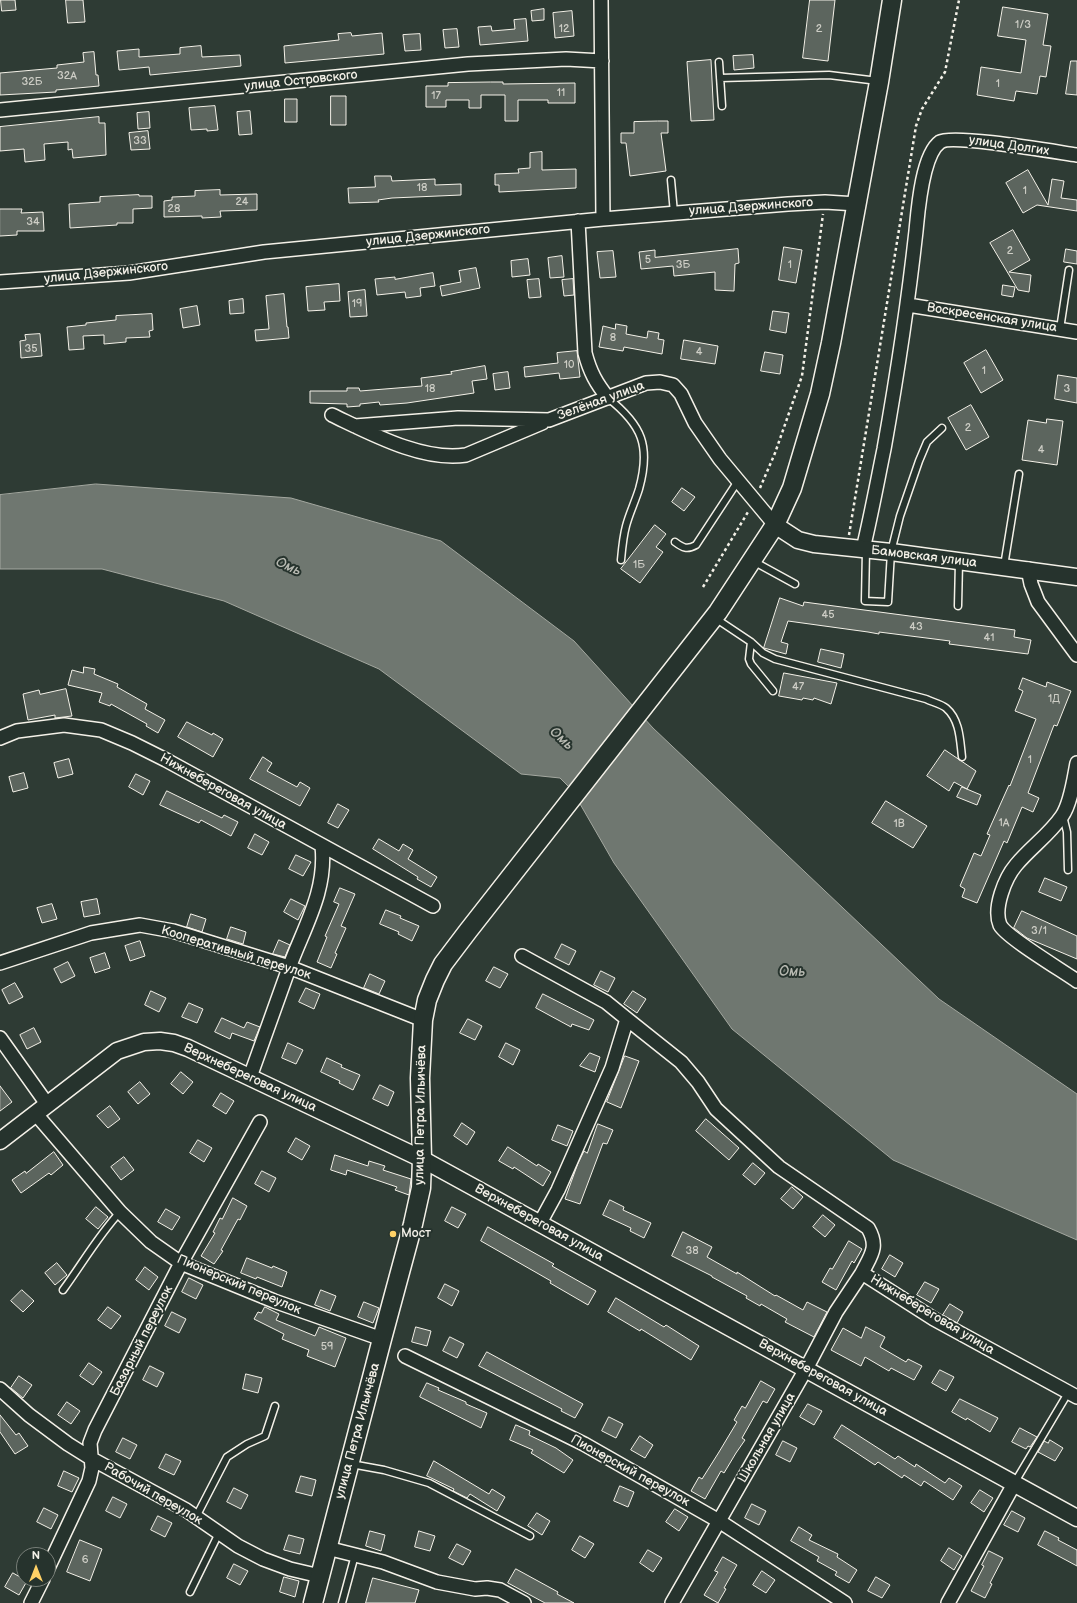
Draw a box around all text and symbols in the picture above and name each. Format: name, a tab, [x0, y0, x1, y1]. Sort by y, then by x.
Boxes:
house number: 1/3	[1015, 18, 1031, 32]
house number: 12	[559, 22, 569, 36]
house number: 2	[816, 22, 822, 36]
street label: улица Островского	[244, 67, 358, 95]
house number: 32А	[57, 69, 77, 83]
house number: 32Б	[22, 75, 42, 89]
house number: 1	[996, 77, 1000, 91]
house number: 11	[557, 86, 565, 100]
house number: 17	[431, 89, 441, 103]
street label: улица Долгих	[968, 133, 1050, 159]
house number: 33	[133, 134, 147, 148]
house number: 18	[417, 181, 427, 195]
house number: 1	[1023, 184, 1027, 198]
house number: 24	[235, 195, 249, 209]
street label: улица Дзержинского	[688, 195, 814, 219]
house number: 28	[168, 202, 180, 216]
house number: 34	[26, 215, 40, 229]
street label: улица Дзержинского	[365, 222, 491, 250]
house number: 2	[1007, 244, 1013, 258]
house number: 5	[645, 253, 651, 267]
house number: 3Б	[676, 258, 690, 272]
house number: 1	[788, 258, 792, 272]
street label: улица Дзержинского	[43, 259, 169, 287]
house number: 19	[352, 297, 362, 311]
street label: Воскресенская улица	[926, 300, 1058, 336]
house number: 8	[610, 331, 616, 345]
house number: 35	[24, 342, 38, 356]
house number: 4	[696, 345, 702, 359]
house number: 10	[564, 358, 574, 372]
house number: 1	[982, 364, 986, 378]
street label: Зелёная улица	[556, 378, 646, 424]
house number: 18	[425, 382, 435, 396]
house number: 3	[1064, 382, 1070, 396]
house number: 2	[965, 421, 971, 435]
house number: 4	[1038, 443, 1044, 457]
street label: Бамовская улица	[870, 543, 978, 571]
water label: Омь	[273, 554, 303, 580]
house number: 1Б	[633, 558, 645, 572]
house number: 45	[821, 608, 835, 622]
house number: 43	[909, 620, 923, 634]
house number: 41	[984, 631, 994, 645]
house number: 47	[792, 680, 804, 694]
house number: 1Д	[1048, 692, 1060, 706]
water label: Омь	[546, 724, 576, 754]
street label: Нижнебереговая улица	[157, 751, 289, 833]
house number: 1	[1028, 753, 1032, 767]
house number: 1А	[999, 816, 1009, 830]
house number: 1В	[893, 817, 905, 831]
street label: Кооперативный переулок	[159, 923, 313, 983]
house number: 3/1	[1031, 924, 1047, 938]
water label: Омь	[779, 964, 805, 980]
street label: Верхнебереговая улица	[181, 1040, 319, 1116]
street label: улица Петра Ильичёва	[412, 1045, 430, 1185]
street label: Верхнебереговая улица	[472, 1181, 606, 1265]
place label: Мост	[401, 1226, 431, 1242]
marker: Мост	[388, 1229, 398, 1239]
house number: 38	[685, 1244, 699, 1258]
street label: Пионерский переулок	[174, 1252, 304, 1318]
street label: Нижнебереговая улица	[867, 1272, 997, 1358]
street label: Базарный переулок	[107, 1283, 177, 1399]
street label: Верхнебереговая улица	[756, 1336, 890, 1420]
house number: 59	[321, 1340, 333, 1354]
street label: улица Петра Ильичёва	[332, 1361, 384, 1501]
street label: Школьная улица	[735, 1390, 799, 1486]
street label: Пионерский переулок	[568, 1432, 692, 1510]
street label: Рабочий переулок	[101, 1459, 205, 1529]
north arrow	[16, 1547, 56, 1587]
text: N	[32, 1549, 40, 1562]
house number: 6	[82, 1553, 88, 1567]

